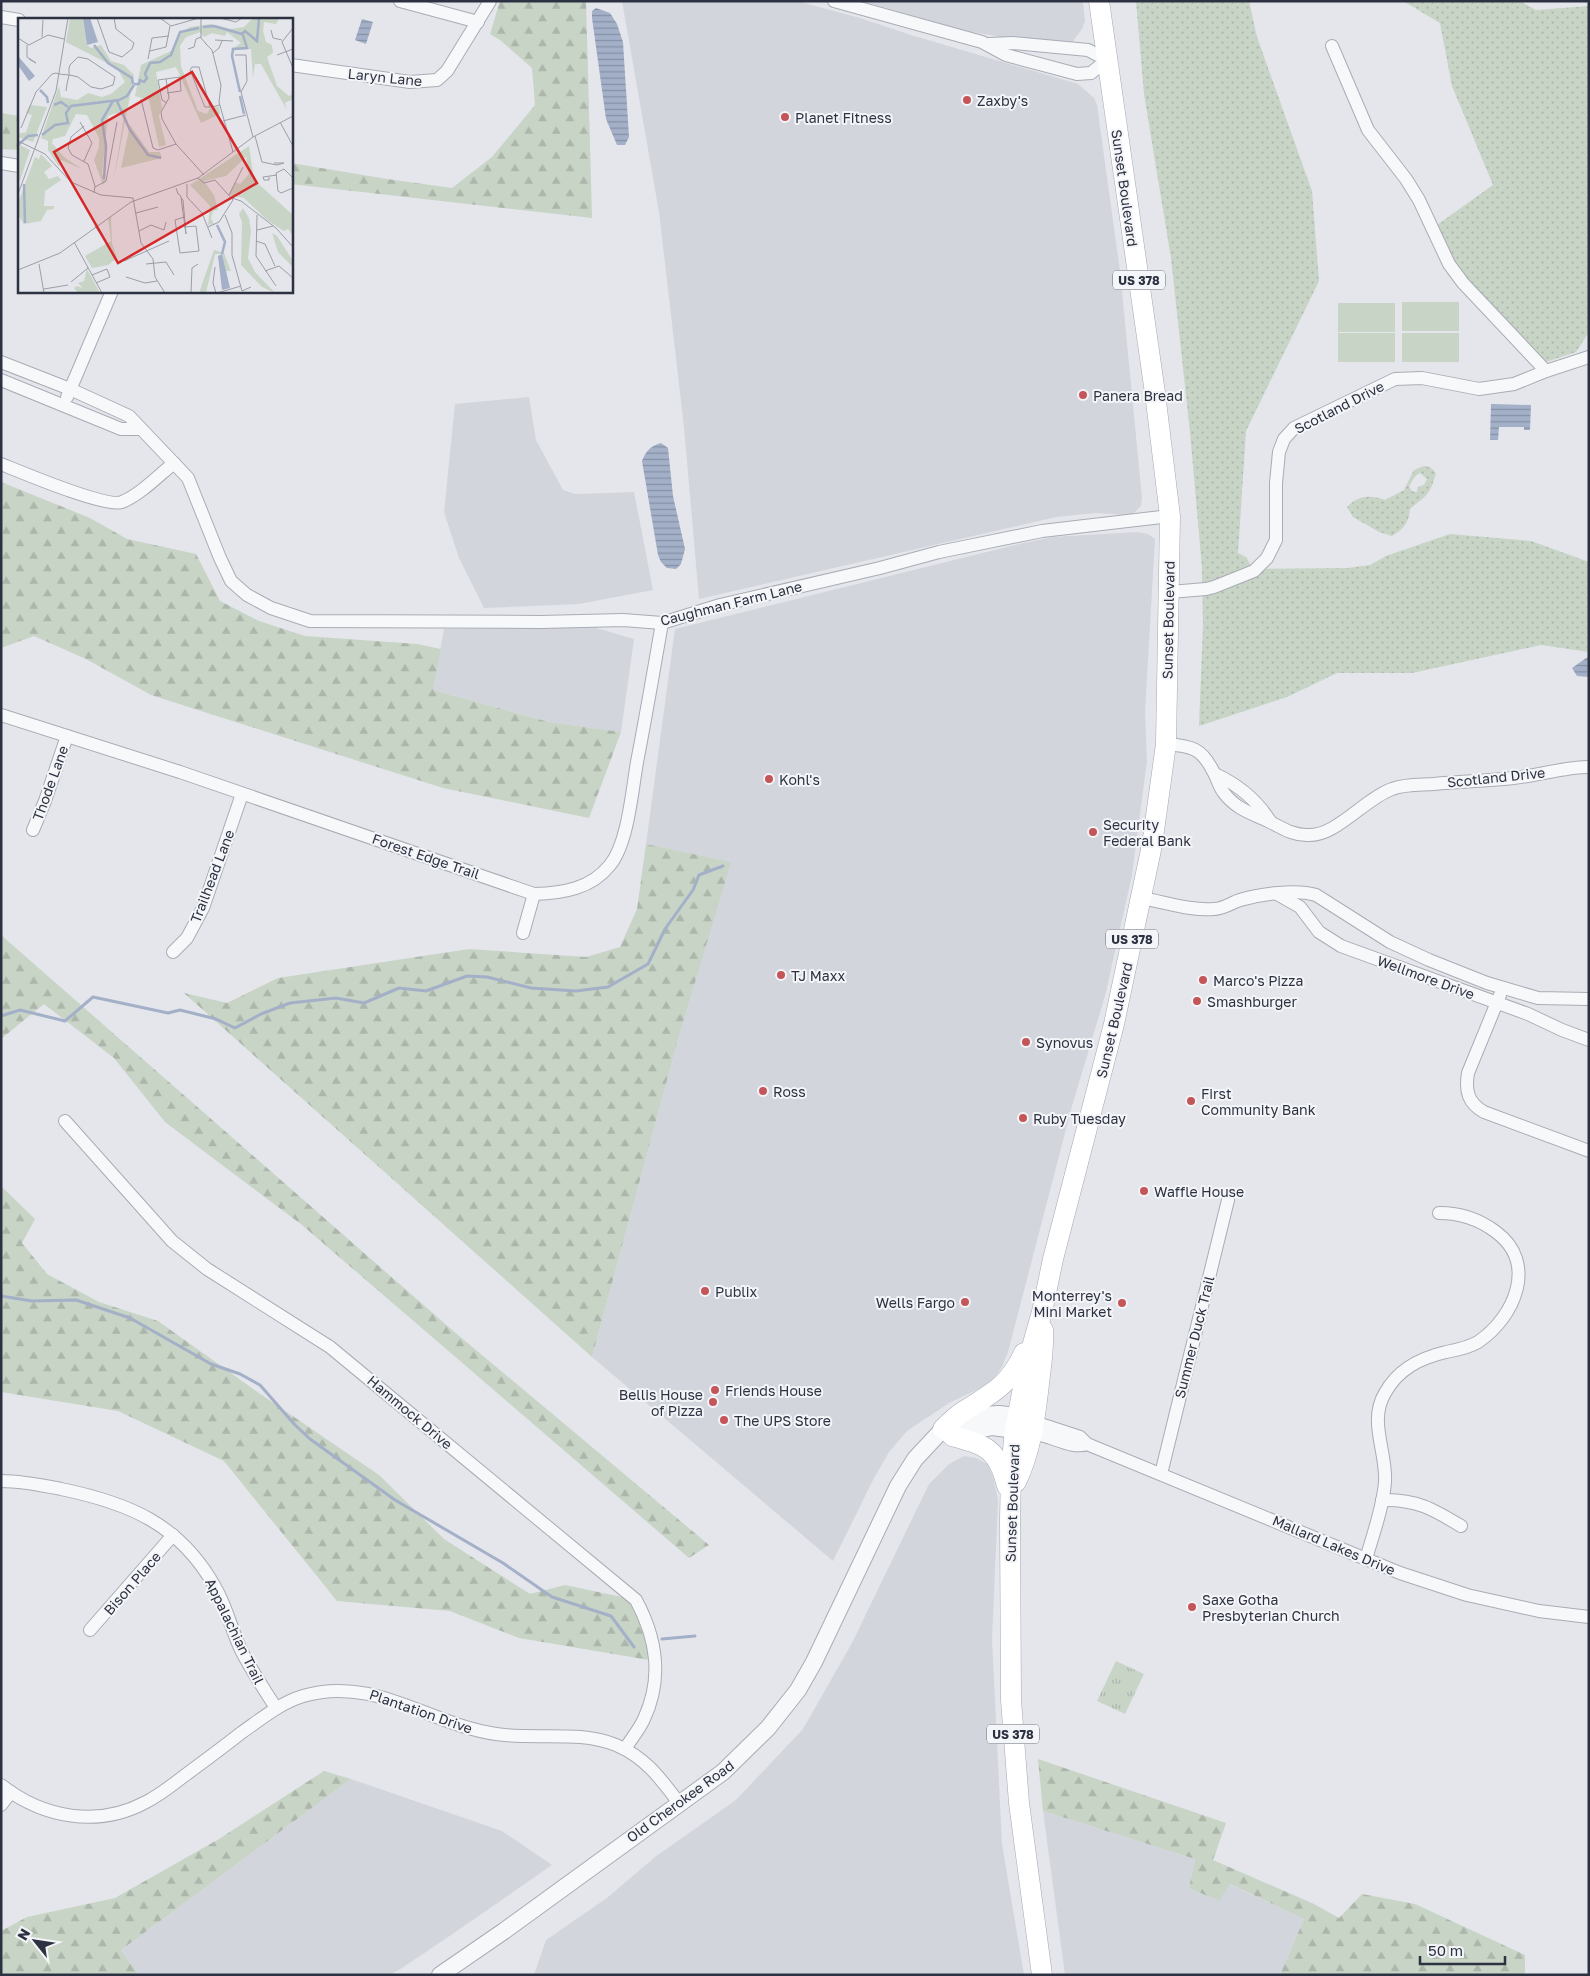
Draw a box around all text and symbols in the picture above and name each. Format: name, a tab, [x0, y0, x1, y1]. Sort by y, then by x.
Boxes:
inset map	[18, 18, 292, 292]
street label: Laryn Lane	[347, 65, 423, 89]
place label: Zaxby's	[977, 92, 1028, 109]
marker: Zaxby's	[961, 94, 973, 106]
place label: Planet Fitness	[795, 109, 892, 126]
marker: Planet Fitness	[779, 111, 791, 123]
street label: Sunset Boulevard	[1108, 128, 1142, 248]
road number: US 378	[1113, 270, 1165, 290]
street label: Scotland Drive	[1291, 377, 1387, 437]
place label: Panera Bread	[1093, 387, 1183, 404]
marker: Panera Bread	[1077, 389, 1089, 401]
street label: Sunset Boulevard	[1158, 561, 1178, 679]
street label: Caughman Farm Lane	[658, 577, 804, 629]
street label: Thode Lane	[29, 743, 71, 823]
street label: Scotland Drive	[1446, 763, 1546, 791]
place label: Kohl's	[779, 771, 820, 788]
marker: Kohl's	[763, 773, 775, 785]
place label: Security Federal Bank	[1103, 816, 1191, 849]
marker: Security Federal Bank	[1087, 826, 1099, 838]
street label: Trailhead Lane	[186, 827, 238, 925]
street label: Forest Edge Trail	[370, 830, 482, 882]
road number: US 378	[1106, 930, 1158, 949]
street label: Wellmore Drive	[1375, 952, 1477, 1002]
street label: Sunset Boulevard	[1092, 960, 1136, 1080]
place label: TJ Maxx	[791, 967, 846, 984]
marker: TJ Maxx	[775, 969, 787, 981]
place label: Marco's Pizza	[1213, 972, 1303, 989]
marker: Marco's Pizza	[1197, 974, 1209, 986]
place label: Smashburger	[1207, 993, 1297, 1010]
marker: Smashburger	[1191, 995, 1203, 1007]
place label: Synovus	[1036, 1034, 1093, 1051]
marker: Synovus	[1020, 1036, 1032, 1048]
place label: Ross	[773, 1083, 806, 1100]
marker: Ross	[757, 1085, 769, 1097]
place label: First Community Bank	[1201, 1085, 1316, 1118]
marker: First Community Bank	[1185, 1095, 1197, 1107]
place label: Ruby Tuesday	[1033, 1110, 1126, 1127]
marker: Ruby Tuesday	[1017, 1112, 1029, 1124]
place label: Waffle House	[1154, 1183, 1244, 1200]
marker: Waffle House	[1138, 1185, 1150, 1197]
street label: Summer Duck Trail	[1171, 1274, 1217, 1400]
place label: Publix	[715, 1283, 757, 1300]
marker: Publix	[699, 1285, 711, 1297]
place label: Monterrey's Mini Market	[1032, 1287, 1112, 1320]
place label: Wells Fargo	[876, 1294, 955, 1311]
marker: Wells Fargo	[959, 1296, 971, 1308]
marker: Monterrey's Mini Market	[1116, 1297, 1128, 1309]
street label: Hammock Drive	[364, 1372, 456, 1452]
place label: Friends House	[725, 1382, 822, 1399]
marker: Friends House	[709, 1384, 721, 1396]
place label: Bellis House of Pizza	[619, 1386, 703, 1419]
marker: Bellis House of Pizza	[707, 1396, 719, 1408]
place label: The UPS Store	[734, 1412, 831, 1429]
marker: The UPS Store	[718, 1414, 730, 1426]
street label: Sunset Boulevard	[1001, 1444, 1023, 1562]
street label: Mallard Lakes Drive	[1270, 1511, 1398, 1579]
street label: Bison Place	[100, 1548, 164, 1618]
street label: Appalachian Trail	[202, 1575, 268, 1687]
place label: Saxe Gotha Presbyterian Church	[1202, 1591, 1340, 1624]
marker: Saxe Gotha Presbyterian Church	[1186, 1601, 1198, 1613]
street label: Plantation Drive	[367, 1685, 475, 1737]
road number: US 378	[987, 1725, 1039, 1744]
street label: Old Cherokee Road	[623, 1756, 737, 1846]
north arrow	[10, 1916, 60, 1966]
text: N	[13, 1925, 33, 1943]
scale bar	[1420, 1934, 1505, 1966]
text: 50 m	[1428, 1941, 1463, 1959]

